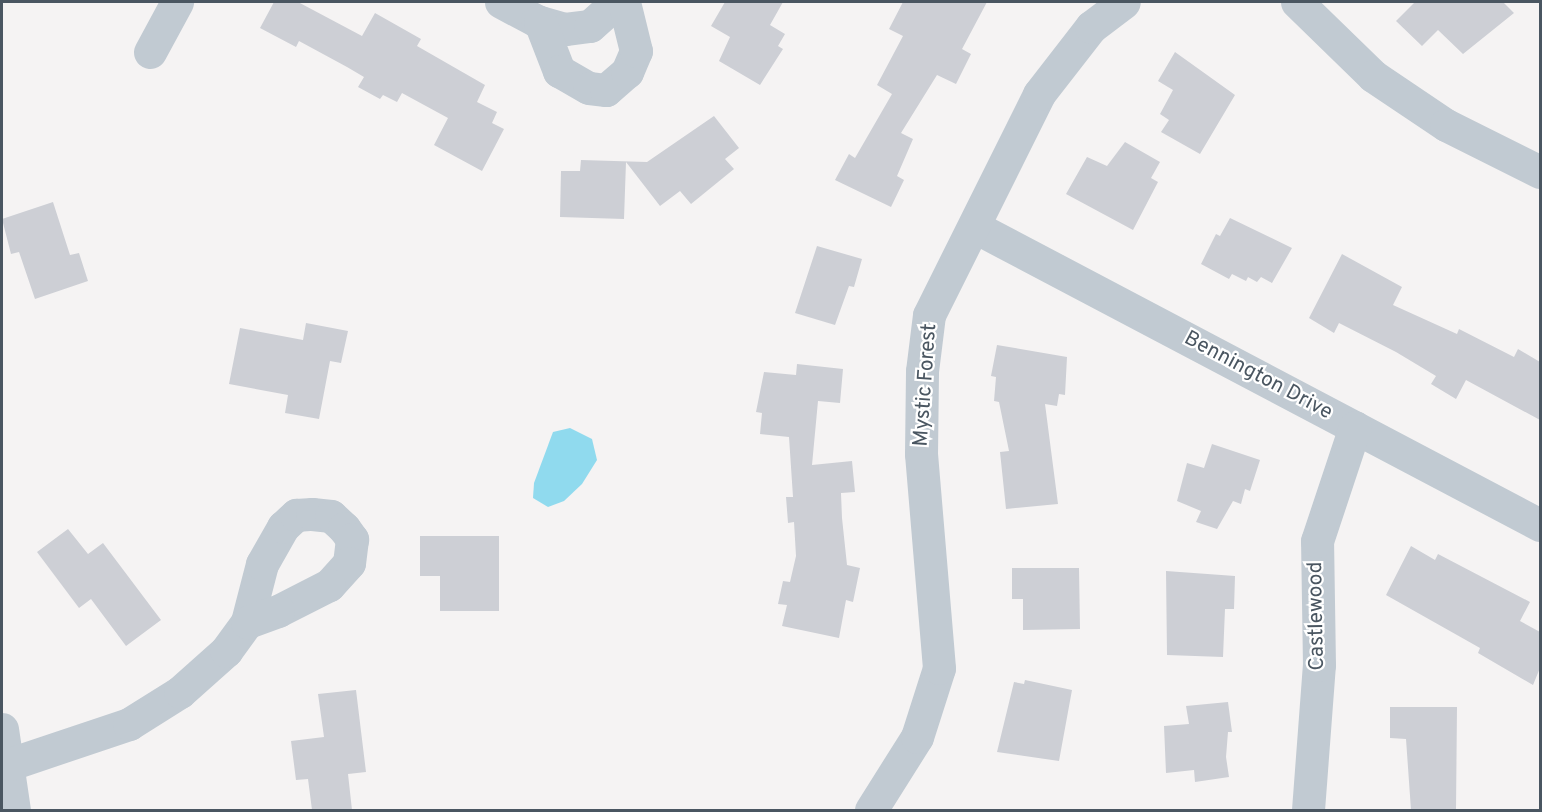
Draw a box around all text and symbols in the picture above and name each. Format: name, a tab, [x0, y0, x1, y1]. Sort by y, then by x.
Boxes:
street label: Mystic Forest	[909, 323, 943, 447]
street label: Bennington Drive	[1179, 326, 1337, 426]
street label: Castlewood	[1303, 561, 1331, 671]

